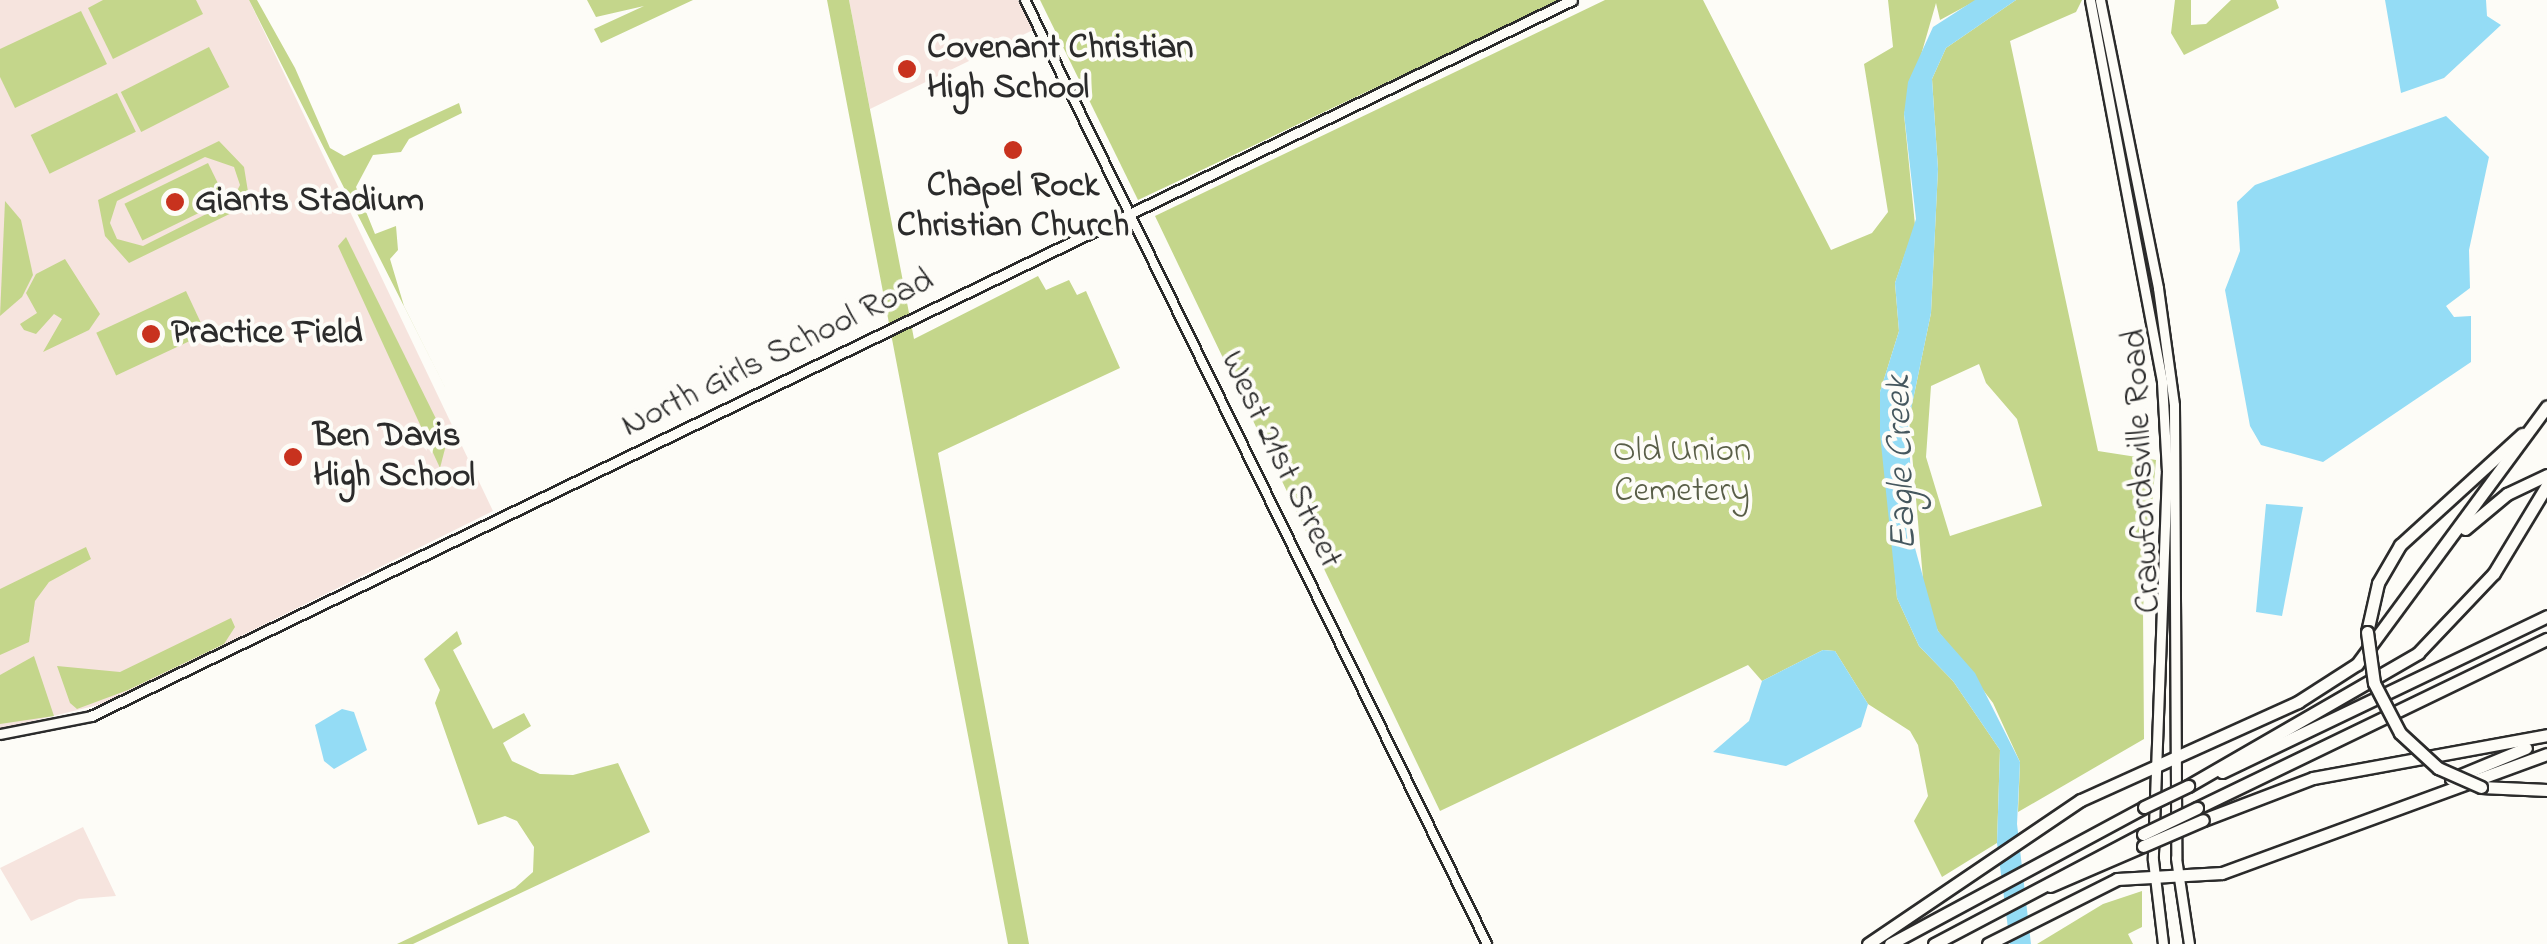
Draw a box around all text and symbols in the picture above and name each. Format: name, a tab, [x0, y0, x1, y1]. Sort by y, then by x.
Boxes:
place label: Covenant Christian High School	[927, 28, 1194, 110]
marker: Covenant Christian High School	[896, 58, 918, 80]
marker: Chapel Rock Christian Church	[1002, 139, 1024, 161]
place label: Chapel Rock Christian Church	[897, 166, 1129, 248]
place label: Giants Stadium	[195, 181, 424, 223]
marker: Giants Stadium	[164, 191, 186, 213]
street label: North Girls School Road	[615, 260, 941, 448]
place label: Practice Field	[171, 313, 363, 355]
marker: Practice Field	[140, 323, 162, 345]
street label: Crawfordsville Road	[2115, 328, 2171, 614]
street label: West 21st Street	[1209, 345, 1351, 575]
water label: Eagle Creek	[1877, 375, 1929, 551]
place label: Ben Davis High School	[313, 416, 475, 498]
park label: Old Union Cemetery	[1613, 431, 1751, 513]
marker: Ben Davis High School	[282, 446, 304, 468]

